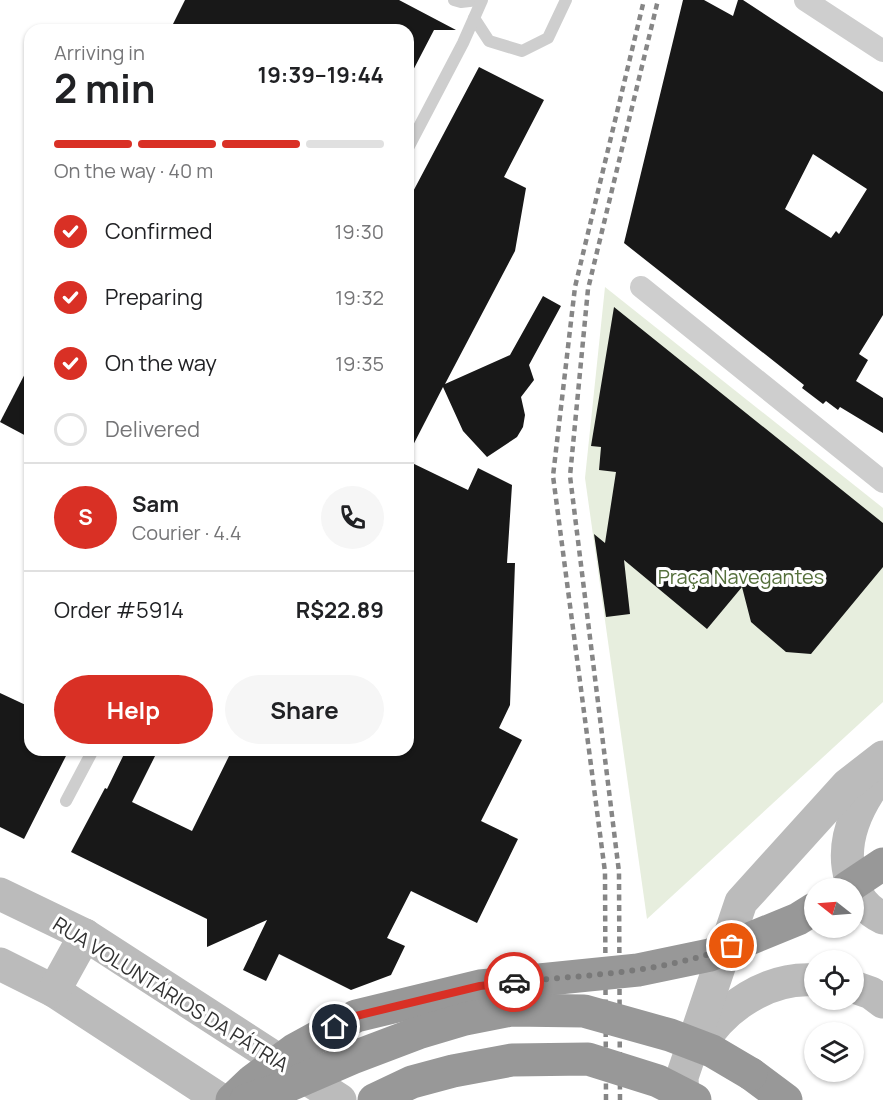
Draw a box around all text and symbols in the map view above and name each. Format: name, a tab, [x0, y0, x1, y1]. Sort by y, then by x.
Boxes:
text: Arriving in	[54, 39, 145, 66]
text: 19:39–19:44	[258, 60, 384, 90]
text: 2 min	[54, 61, 155, 115]
text: On the way · 40 m	[54, 157, 213, 184]
icon: check	[54, 215, 87, 248]
text: Confirmed	[105, 216, 213, 246]
text: 19:30	[335, 218, 384, 245]
icon: check	[54, 281, 87, 314]
text: Preparing	[105, 282, 203, 312]
text: 19:32	[335, 284, 384, 311]
icon: check	[54, 347, 87, 380]
text: On the way	[105, 348, 217, 378]
text: 19:35	[335, 350, 384, 377]
text: Delivered	[105, 414, 200, 444]
button: phone	[321, 486, 384, 549]
text: Sam	[132, 489, 179, 519]
text: S	[78, 502, 93, 532]
text: Courier · 4.4	[132, 519, 242, 546]
park label: Praça Navegantes	[658, 563, 824, 590]
text: Order #5914	[54, 595, 184, 625]
text: R$22.89	[296, 595, 384, 625]
button: Help	[54, 675, 213, 744]
button: Share	[225, 675, 384, 744]
north arrow	[804, 878, 864, 938]
map controls	[804, 878, 864, 1082]
street label: RUA VOLUNTÁRIOS DA PÁTRIA	[48, 910, 294, 1078]
pin	[706, 920, 757, 971]
icon: bag	[715, 929, 748, 962]
button: locate	[804, 950, 864, 1010]
courier	[484, 952, 544, 1012]
icon: car	[498, 966, 531, 999]
pin	[309, 1001, 360, 1052]
icon: home	[318, 1010, 351, 1043]
button: layers	[804, 1022, 864, 1082]

